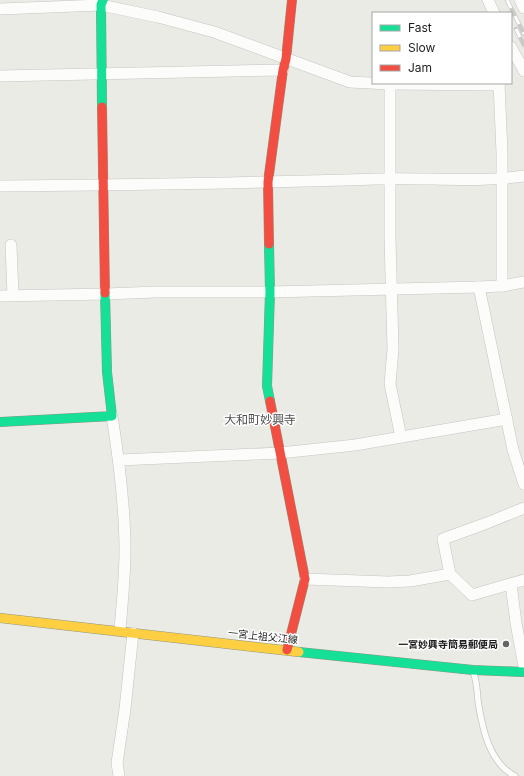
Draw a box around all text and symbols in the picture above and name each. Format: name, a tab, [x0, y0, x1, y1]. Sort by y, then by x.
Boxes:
legend	[372, 12, 512, 84]
text: Fast	[408, 20, 432, 35]
text: Slow	[408, 40, 436, 55]
text: Jam	[408, 60, 432, 75]
district label: 大和町妙興寺	[224, 412, 296, 427]
street label: 一宮上祖父江線	[228, 626, 298, 646]
place label: 一宮妙興寺簡易郵便局	[398, 638, 498, 650]
marker: 一宮妙興寺簡易郵便局	[501, 639, 511, 649]

